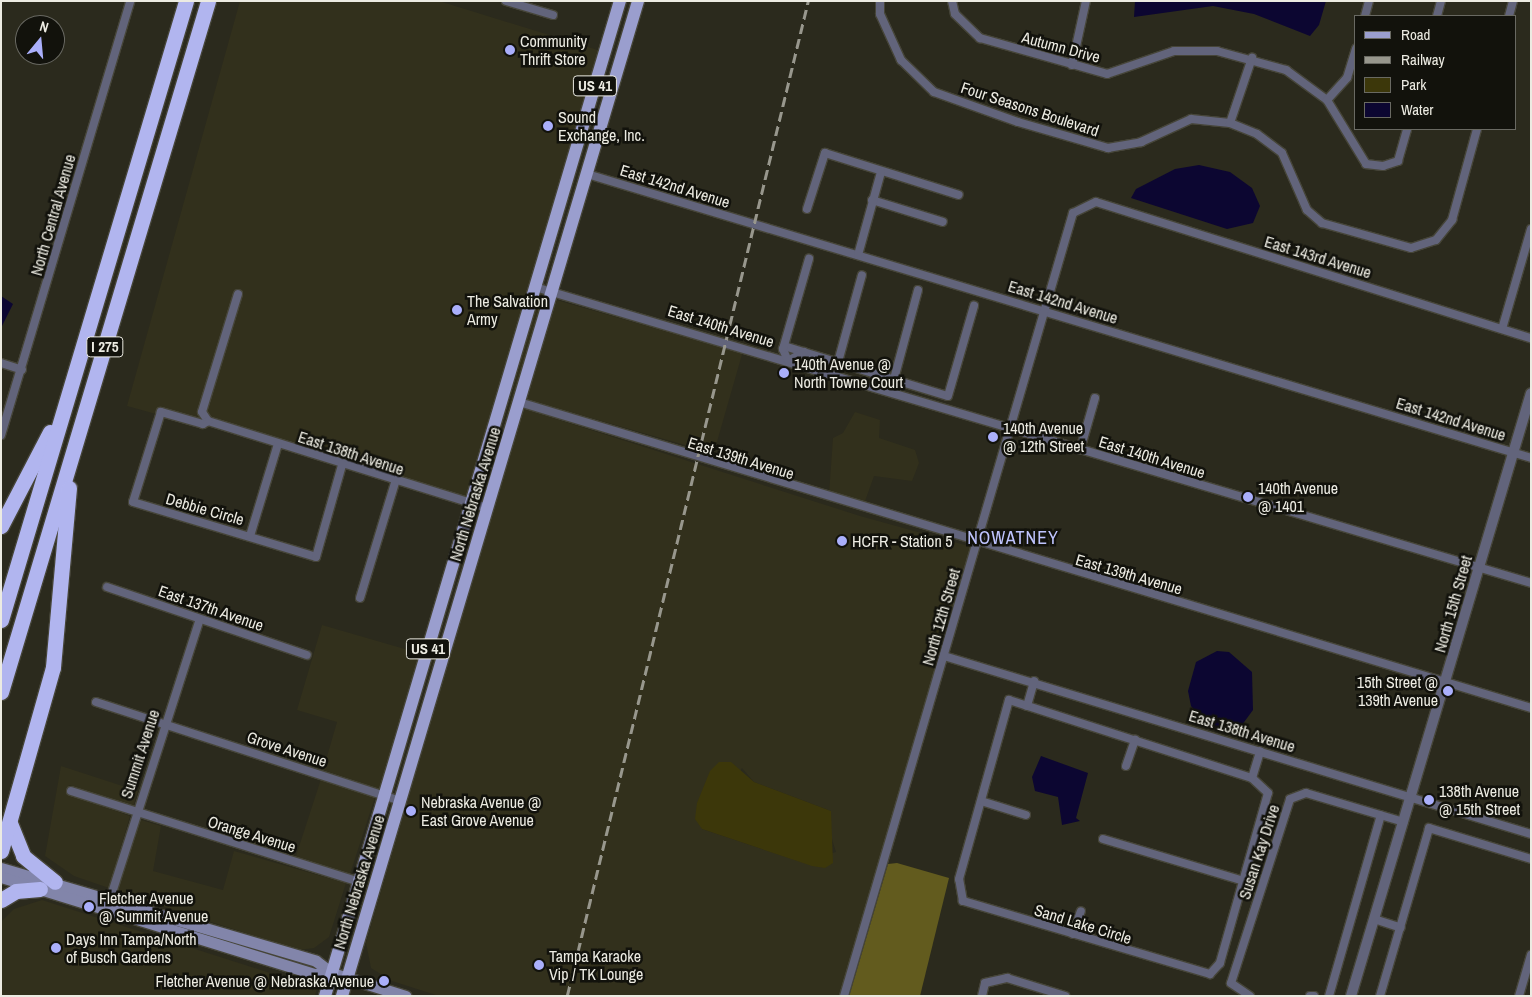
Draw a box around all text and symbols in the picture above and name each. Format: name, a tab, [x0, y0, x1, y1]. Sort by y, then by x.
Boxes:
north arrow	[15, 15, 65, 65]
legend	[1354, 15, 1517, 130]
text: N	[37, 17, 51, 36]
text: Road	[1401, 24, 1430, 45]
street label: Autumn Drive	[1020, 27, 1102, 67]
place label: Community Thrift Store	[520, 31, 587, 69]
marker: Community Thrift Store	[504, 44, 516, 56]
text: Railway	[1401, 49, 1445, 70]
road number: US 41	[572, 74, 618, 98]
text: Park	[1401, 74, 1426, 95]
street label: Four Seasons Boulevard	[959, 78, 1101, 140]
text: Water	[1401, 99, 1433, 120]
place label: Sound Exchange, Inc.	[558, 107, 645, 145]
marker: Sound Exchange, Inc.	[542, 120, 554, 132]
street label: North Central Avenue	[26, 152, 80, 278]
street label: East 142nd Avenue	[618, 160, 732, 212]
street label: East 143rd Avenue	[1262, 232, 1374, 282]
street label: East 142nd Avenue	[1006, 276, 1120, 328]
place label: The Salvation Army	[467, 291, 548, 329]
street label: East 140th Avenue	[665, 301, 777, 351]
marker: The Salvation Army	[451, 304, 463, 316]
road number: I 275	[86, 334, 124, 360]
place label: 140th Avenue @ North Towne Court	[794, 354, 903, 392]
marker: 140th Avenue @ North Towne Court	[778, 367, 790, 379]
street label: East 142nd Avenue	[1394, 393, 1508, 445]
place label: 140th Avenue @ 12th Street	[1003, 418, 1084, 456]
street label: North Nebraska Avenue	[445, 424, 505, 564]
street label: East 138th Avenue	[295, 427, 407, 479]
marker: 140th Avenue @ 12th Street	[987, 431, 999, 443]
street label: East 140th Avenue	[1096, 432, 1208, 482]
street label: East 139th Avenue	[685, 433, 797, 483]
place label: 140th Avenue @ 1401	[1258, 478, 1339, 516]
street label: Debbie Circle	[164, 489, 246, 529]
marker: 140th Avenue @ 1401	[1242, 491, 1254, 503]
district label: NOWATNEY	[966, 527, 1060, 549]
place label: HCFR - Station 5	[852, 531, 953, 551]
marker: HCFR - Station 5	[836, 535, 848, 547]
street label: East 139th Avenue	[1073, 550, 1185, 598]
street label: North 15th Street	[1430, 553, 1476, 655]
street label: North 12th Street	[918, 566, 964, 668]
street label: East 137th Avenue	[156, 581, 266, 635]
road number: US 41	[406, 636, 450, 662]
place label: 15th Street @ 139th Avenue	[1357, 672, 1438, 710]
marker: 15th Street @ 139th Avenue	[1442, 685, 1454, 697]
street label: East 138th Avenue	[1186, 706, 1298, 756]
street label: Summit Avenue	[116, 707, 164, 801]
street label: Grove Avenue	[244, 727, 330, 771]
place label: 138th Avenue @ 15th Street	[1439, 781, 1520, 819]
place label: Nebraska Avenue @ East Grove Avenue	[421, 792, 542, 830]
marker: 138th Avenue @ 15th Street	[1423, 794, 1435, 806]
street label: Susan Kay Drive	[1235, 802, 1283, 902]
marker: Nebraska Avenue @ East Grove Avenue	[405, 805, 417, 817]
street label: Orange Avenue	[205, 811, 299, 857]
street label: North Nebraska Avenue	[329, 812, 389, 952]
place label: Fletcher Avenue @ Summit Avenue	[99, 888, 209, 926]
street label: Sand Lake Circle	[1032, 900, 1134, 948]
marker: Fletcher Avenue @ Summit Avenue	[83, 901, 95, 913]
place label: Days Inn Tampa/North of Busch Gardens	[66, 929, 197, 967]
marker: Days Inn Tampa/North of Busch Gardens	[50, 942, 62, 954]
place label: Tampa Karaoke Vip / TK Lounge	[549, 946, 644, 984]
marker: Tampa Karaoke Vip / TK Lounge	[533, 959, 545, 971]
place label: Fletcher Avenue @ Nebraska Avenue	[154, 971, 374, 991]
marker: Fletcher Avenue @ Nebraska Avenue	[378, 975, 390, 987]

